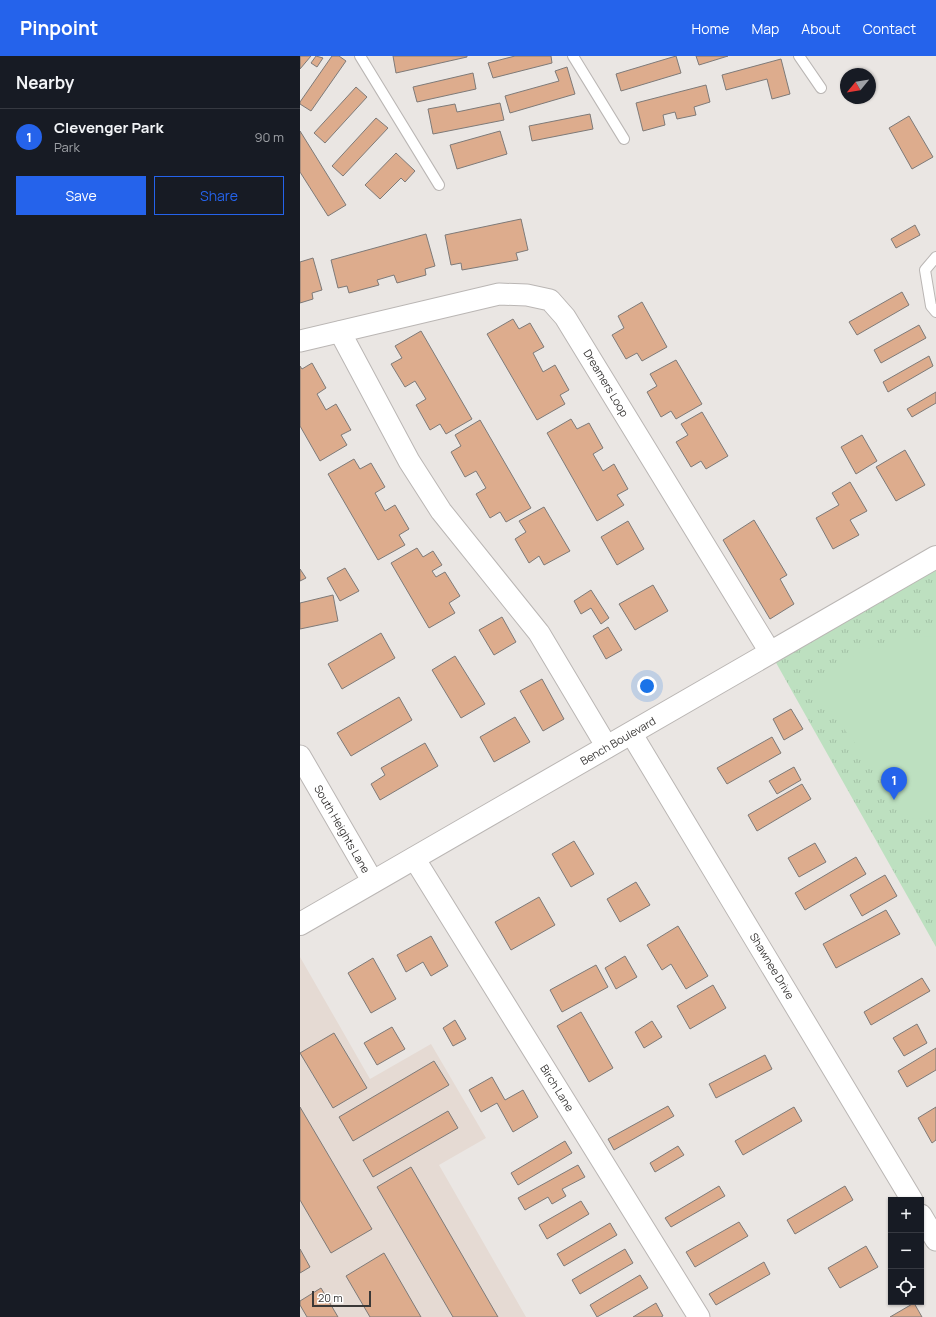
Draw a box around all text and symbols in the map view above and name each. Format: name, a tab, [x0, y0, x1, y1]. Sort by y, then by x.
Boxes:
text: Pinpoint	[20, 15, 98, 41]
text: Home	[692, 19, 729, 38]
text: Map	[751, 19, 779, 38]
text: About	[801, 19, 841, 38]
text: Contact	[863, 19, 916, 38]
north arrow	[840, 68, 876, 104]
text: Nearby	[16, 71, 74, 94]
text: Clevenger Park	[54, 117, 164, 138]
text: 1	[26, 128, 32, 146]
text: 90 m	[254, 128, 284, 146]
text: Park	[54, 138, 80, 156]
button: Save	[16, 176, 146, 215]
button: Share	[154, 176, 284, 215]
street label: Dreamers Loop	[580, 346, 633, 420]
your location	[637, 676, 657, 696]
street label: Bench Boulevard	[577, 713, 658, 768]
pin: 1	[881, 767, 907, 800]
street label: South Heights Lane	[311, 782, 374, 876]
street label: Shawnee Drive	[747, 930, 798, 1002]
street label: Birch Lane	[537, 1061, 578, 1115]
map controls	[888, 1197, 924, 1305]
button: +	[888, 1197, 924, 1233]
button: −	[888, 1233, 924, 1269]
button: locate	[888, 1269, 924, 1305]
scale bar	[312, 1289, 371, 1308]
text: 20 m	[318, 1290, 343, 1305]

